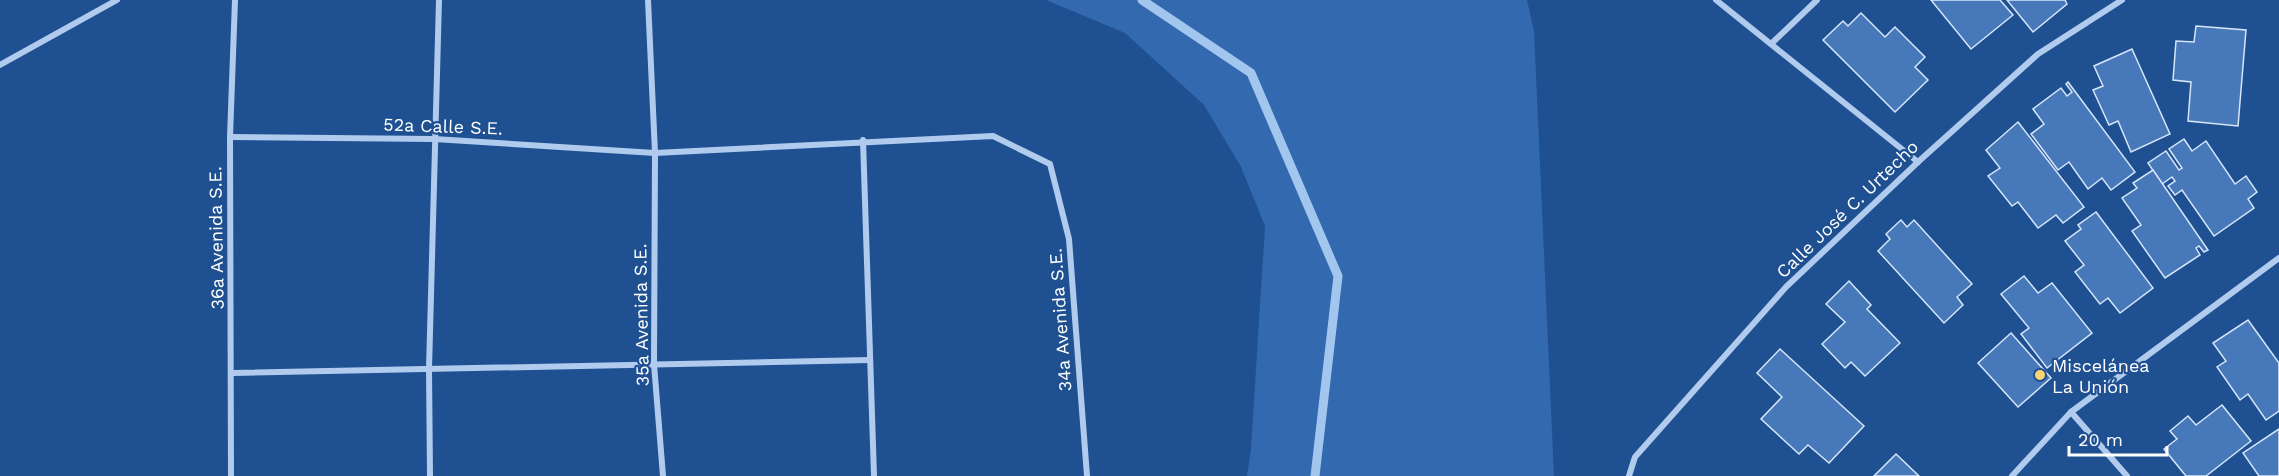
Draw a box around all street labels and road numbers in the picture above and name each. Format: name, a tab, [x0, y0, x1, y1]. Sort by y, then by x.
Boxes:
street label: 52a Calle S.E.	[383, 113, 503, 139]
street label: Calle José C. Urtecho	[1772, 136, 1922, 282]
street label: 36a Avenida S.E.	[204, 166, 228, 310]
street label: 35a Avenida S.E.	[629, 243, 653, 387]
street label: 34a Avenida S.E.	[1045, 248, 1075, 392]

